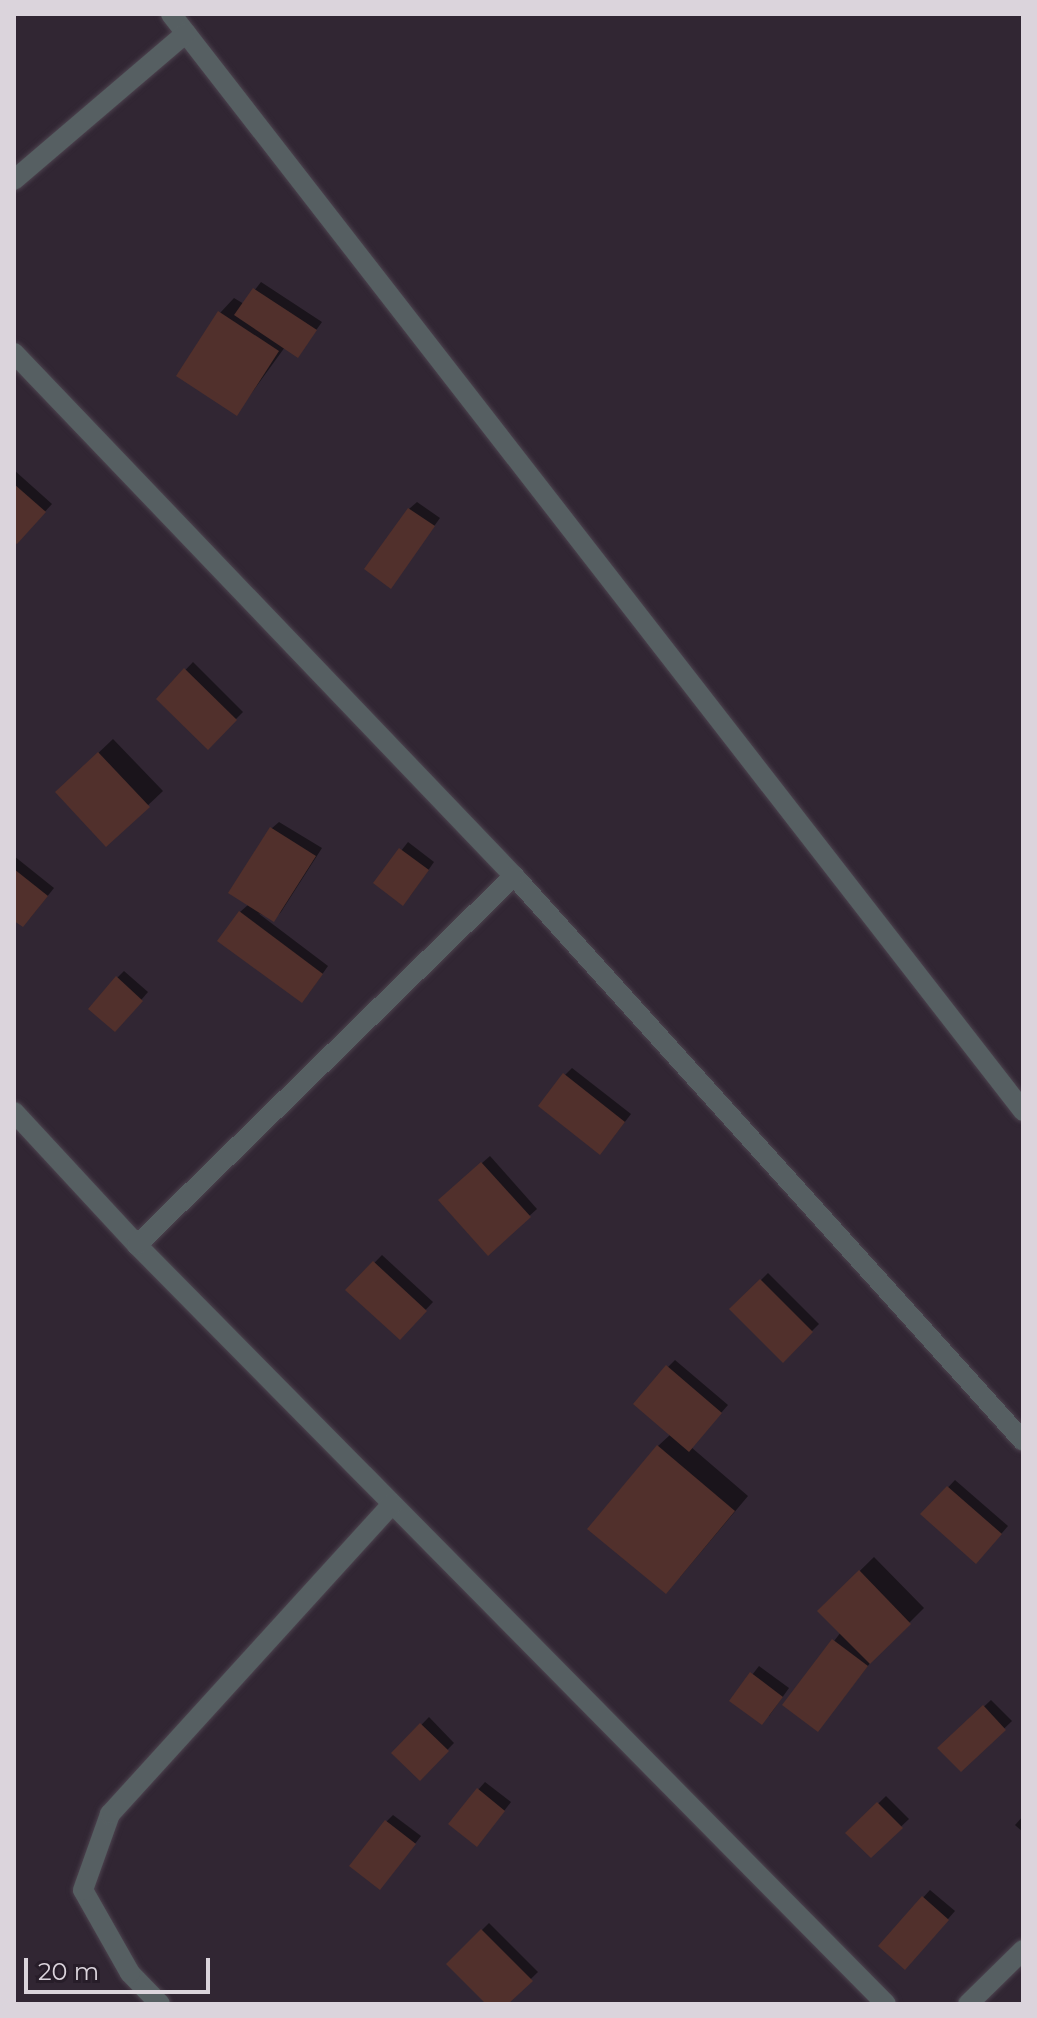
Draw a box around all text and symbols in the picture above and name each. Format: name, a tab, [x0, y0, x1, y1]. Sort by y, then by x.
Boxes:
scale bar	[28, 1942, 214, 1992]
text: 20 m	[38, 1957, 99, 1986]

